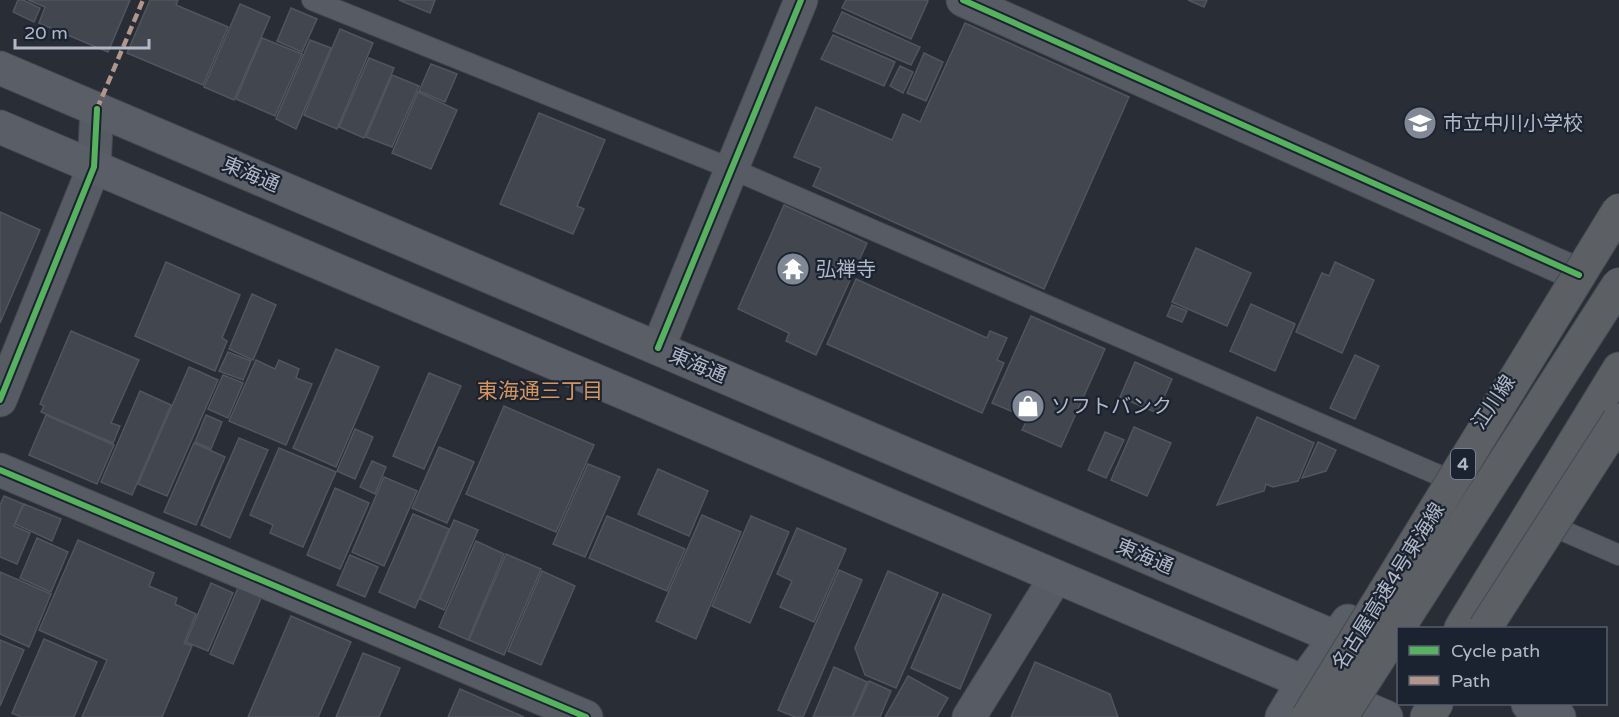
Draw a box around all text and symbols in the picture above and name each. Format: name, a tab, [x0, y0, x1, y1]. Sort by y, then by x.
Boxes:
scale bar	[15, 12, 148, 50]
text: 20 m	[24, 22, 68, 44]
school or university icon: 市立中川小学校	[1402, 105, 1438, 141]
place label: 市立中川小学校	[1443, 112, 1583, 136]
street label: 東海通	[218, 152, 283, 198]
temple icon: 弘禅寺	[775, 251, 811, 287]
place label: 弘禅寺	[816, 258, 876, 282]
street label: 東海通	[665, 343, 730, 389]
street label: 江川線	[1467, 371, 1521, 434]
district label: 東海通三丁目	[477, 379, 603, 404]
shop icon: ソフトバンク	[1010, 388, 1046, 424]
place label: ソフトバンク	[1051, 395, 1172, 419]
road number: 4	[1451, 449, 1475, 479]
street label: 名古屋高速4号東海線	[1328, 499, 1450, 675]
street label: 東海通	[1112, 534, 1177, 580]
legend	[1397, 627, 1607, 705]
text: Cycle path	[1451, 640, 1540, 662]
text: Path	[1451, 670, 1490, 692]

